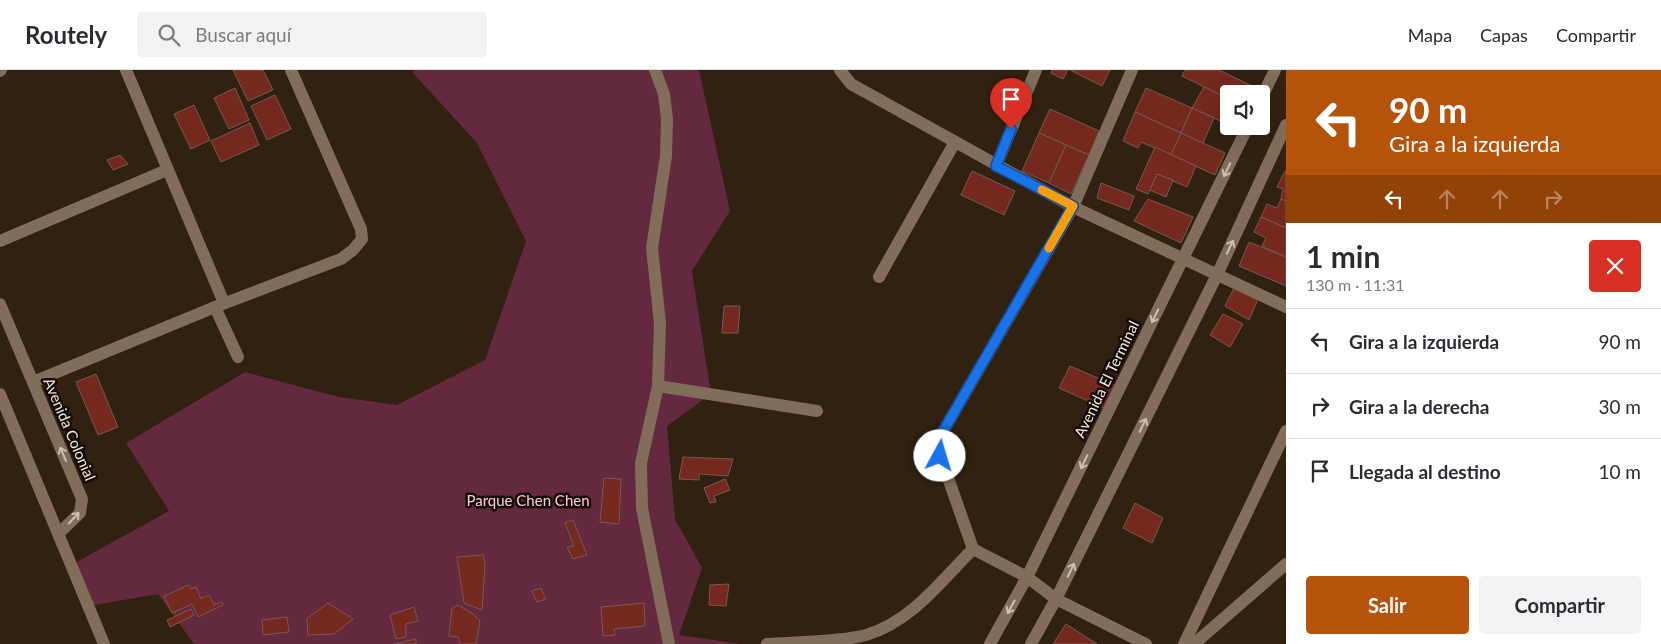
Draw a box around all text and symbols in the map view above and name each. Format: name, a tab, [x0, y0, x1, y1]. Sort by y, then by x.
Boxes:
search box	[137, 12, 487, 57]
text: Routely	[25, 20, 107, 49]
icon: search	[155, 21, 183, 49]
text: Buscar aquí	[195, 23, 291, 46]
text: Mapa	[1408, 24, 1452, 46]
text: Capas	[1480, 24, 1528, 46]
text: Compartir	[1556, 24, 1636, 46]
pin	[990, 78, 1032, 129]
icon: arrive	[997, 85, 1025, 113]
map controls	[1220, 85, 1270, 135]
button: sound	[1220, 85, 1270, 135]
text: 90 m	[1389, 88, 1467, 130]
icon: left	[1306, 90, 1371, 155]
text: Gira a la izquierda	[1389, 130, 1560, 157]
one-way arrow	[1221, 162, 1231, 177]
icon: left	[1380, 185, 1408, 213]
icon: ahead	[1433, 185, 1461, 213]
icon: ahead	[1486, 185, 1514, 213]
icon: right	[1539, 185, 1567, 213]
text: 1 min	[1306, 238, 1380, 274]
one-way arrow	[1226, 240, 1235, 255]
button: close	[1589, 240, 1641, 292]
text: 130 m · 11:31	[1306, 275, 1405, 294]
one-way arrow	[1150, 308, 1160, 323]
street label: Avenida El Terminal	[1070, 318, 1142, 440]
icon: left	[1306, 327, 1334, 355]
text: Gira a la izquierda	[1349, 330, 1499, 353]
text: 90 m	[1598, 330, 1641, 353]
street label: Avenida Colonial	[40, 375, 100, 483]
icon: right	[1306, 392, 1334, 420]
text: Gira a la derecha	[1349, 395, 1489, 418]
text: 30 m	[1598, 395, 1641, 418]
one-way arrow	[1138, 417, 1148, 432]
position arrow	[913, 429, 965, 481]
one-way arrow	[58, 447, 68, 462]
one-way arrow	[1079, 454, 1088, 469]
icon: arrive	[1306, 457, 1334, 485]
text: Llegada al destino	[1349, 460, 1501, 483]
text: 10 m	[1598, 460, 1641, 483]
park label: Parque Chen Chen	[466, 491, 590, 509]
one-way arrow	[68, 512, 80, 524]
one-way arrow	[1066, 563, 1076, 578]
button: Salir	[1306, 576, 1469, 634]
button: Compartir	[1479, 576, 1641, 634]
one-way arrow	[1005, 599, 1015, 614]

